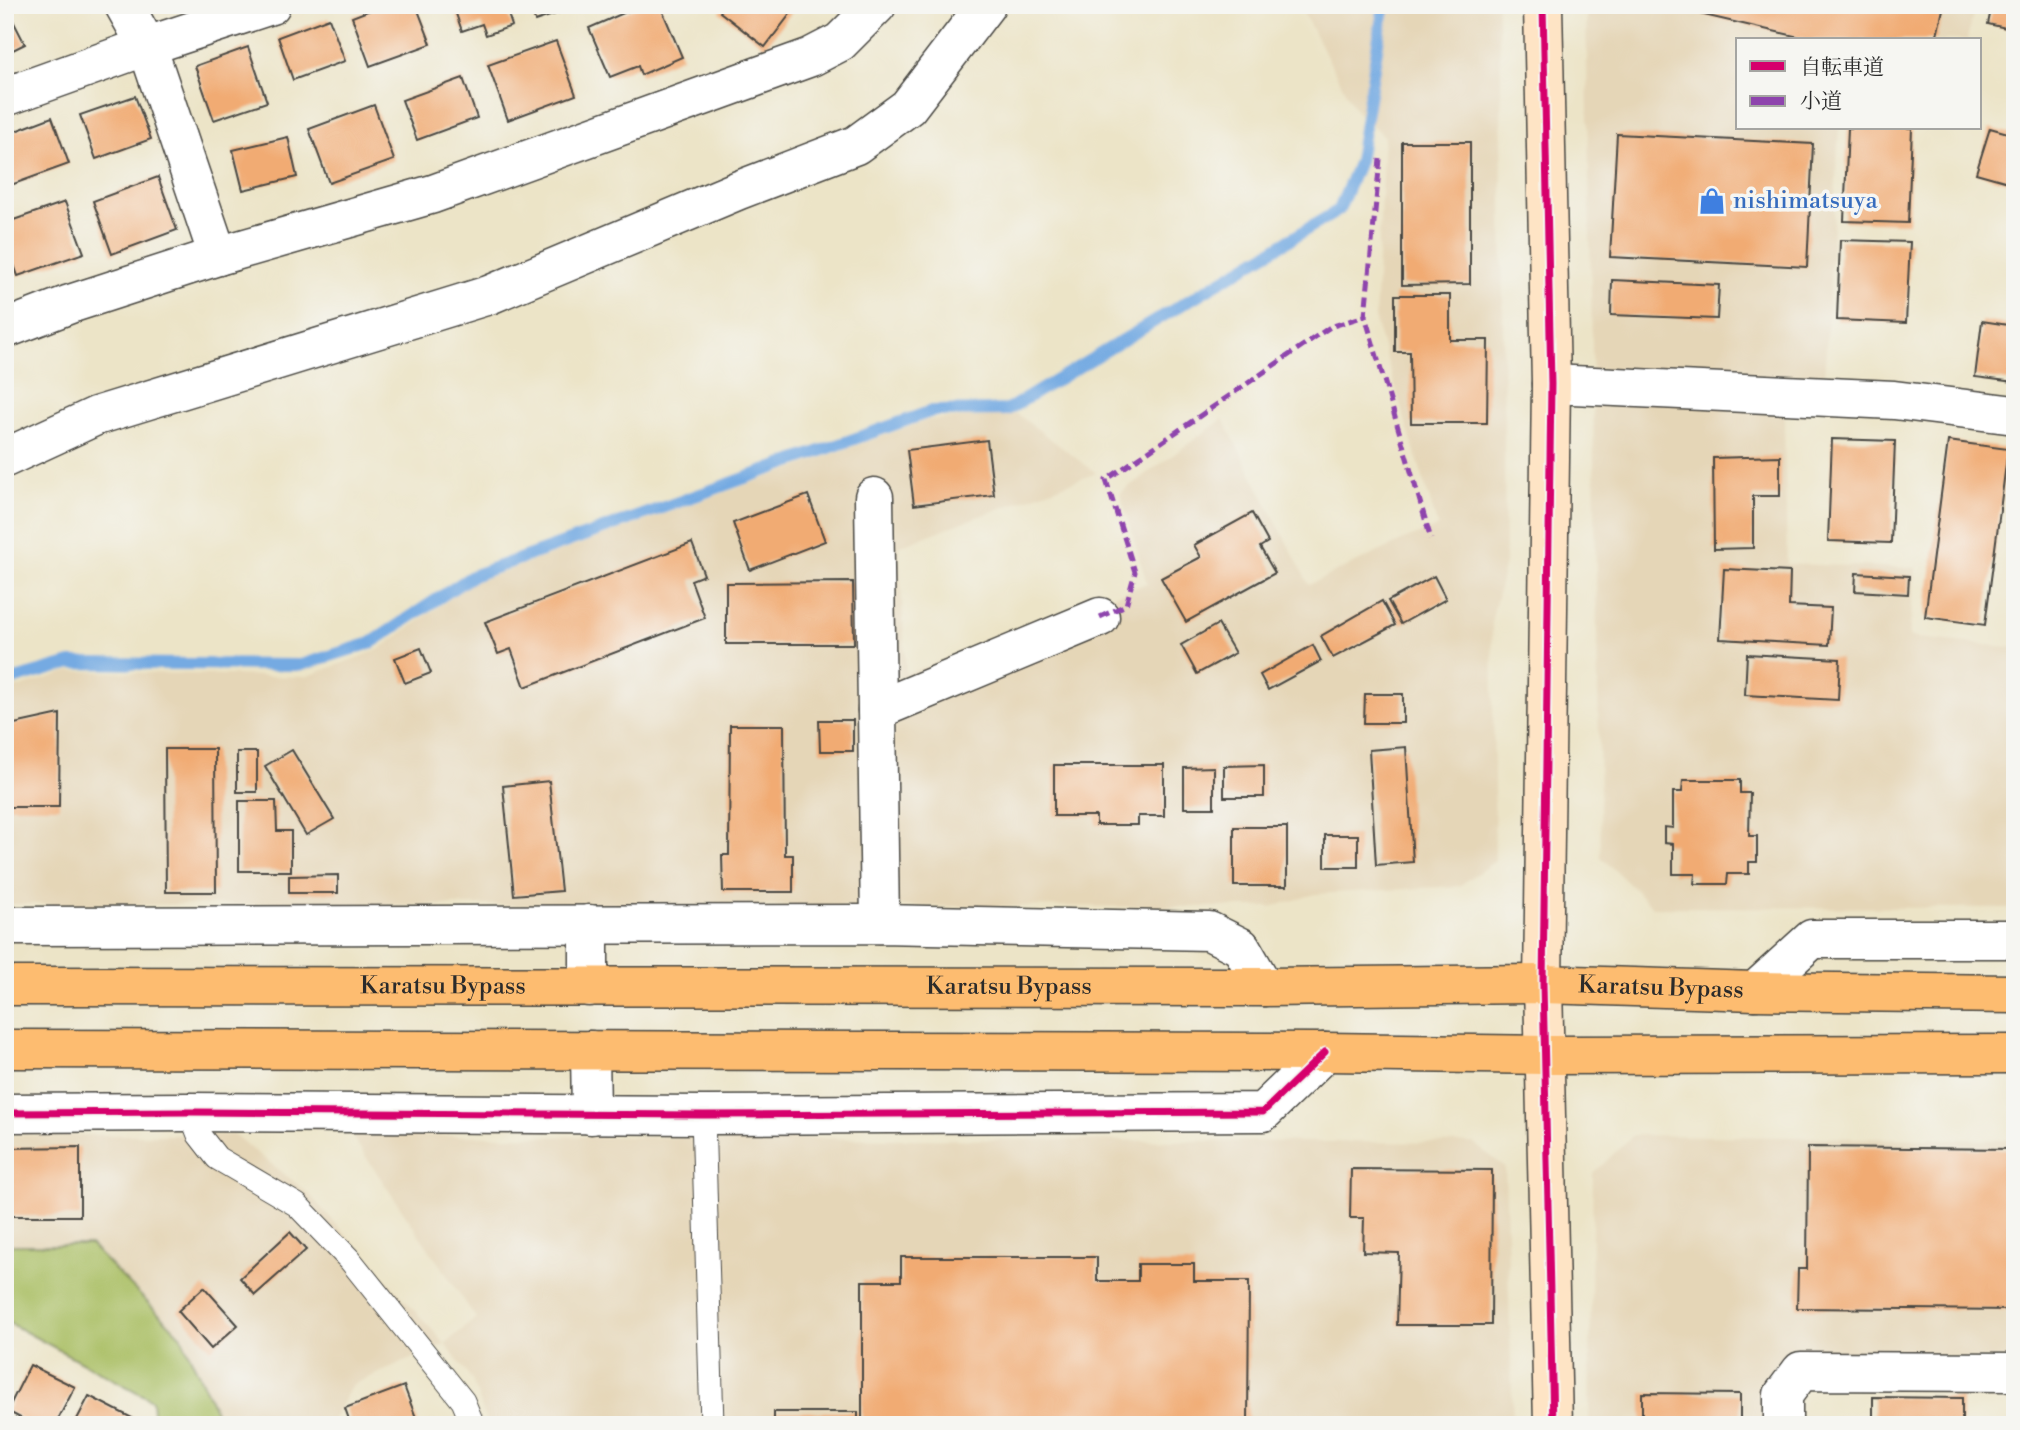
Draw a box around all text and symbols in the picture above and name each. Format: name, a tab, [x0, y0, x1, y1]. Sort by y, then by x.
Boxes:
legend	[1736, 38, 1982, 130]
text: 自転車道	[1800, 55, 1884, 81]
text: 小道	[1800, 89, 1842, 115]
shop icon: nishimatsuya	[1697, 186, 1727, 216]
place label: nishimatsuya	[1733, 186, 1878, 216]
street label: Karatsu Bypass	[1578, 970, 1744, 1006]
street label: Karatsu Bypass	[360, 971, 526, 1001]
street label: Karatsu Bypass	[926, 972, 1092, 1002]

